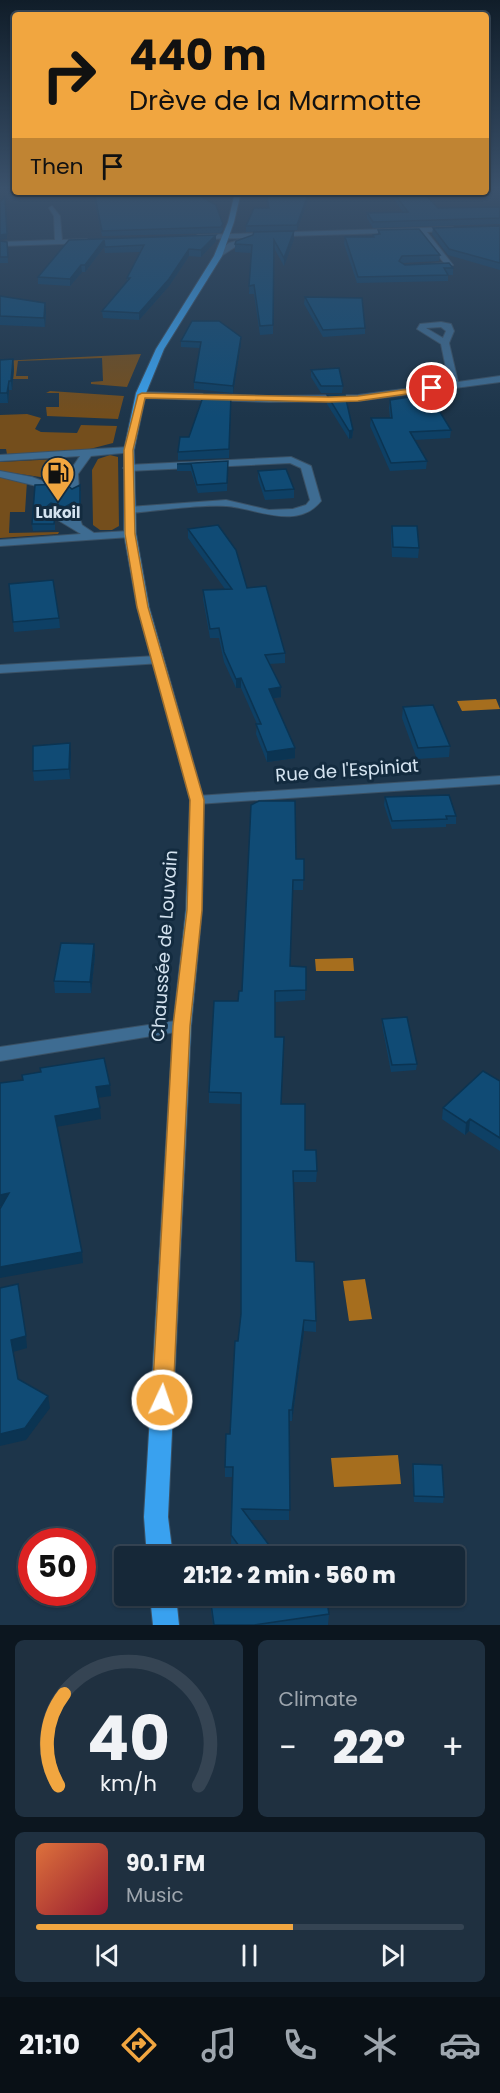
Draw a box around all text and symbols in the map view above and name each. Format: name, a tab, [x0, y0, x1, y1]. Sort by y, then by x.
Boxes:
text: 440 m	[129, 26, 267, 85]
icon: right	[30, 36, 108, 114]
text: Drève de la Marmotte	[129, 82, 421, 119]
icon: arrive	[96, 150, 129, 183]
text: Then	[30, 151, 84, 182]
pin	[406, 362, 457, 413]
icon: arrive	[415, 371, 448, 404]
fuel station icon: Lukoil	[40, 455, 76, 502]
place label: Lukoil	[36, 502, 80, 523]
street label: Rue de l'Espiniat	[274, 753, 420, 787]
street label: Chaussée de Louvain	[145, 849, 183, 1043]
position arrow	[130, 1368, 194, 1432]
speed limit sign: 50	[18, 1528, 96, 1606]
text: 21:12 · 2 min · 560 m	[183, 1560, 396, 1591]
text: Climate	[279, 1685, 358, 1713]
text: 40	[87, 1694, 170, 1782]
text: 22°	[333, 1716, 405, 1779]
text: −	[279, 1724, 297, 1771]
text: +	[441, 1724, 464, 1771]
text: km/h	[100, 1768, 157, 1799]
text: 90.1 FM	[126, 1848, 205, 1879]
text: Music	[126, 1881, 184, 1909]
icon: previous	[91, 1939, 124, 1972]
icon: pause	[233, 1939, 266, 1972]
icon: next	[376, 1939, 409, 1972]
icon: directions	[118, 2024, 160, 2066]
icon: music	[198, 2024, 240, 2066]
icon: phone	[279, 2024, 321, 2066]
icon: climate	[359, 2024, 401, 2066]
icon: car	[439, 2024, 481, 2066]
text: 21:10	[19, 2026, 80, 2063]

